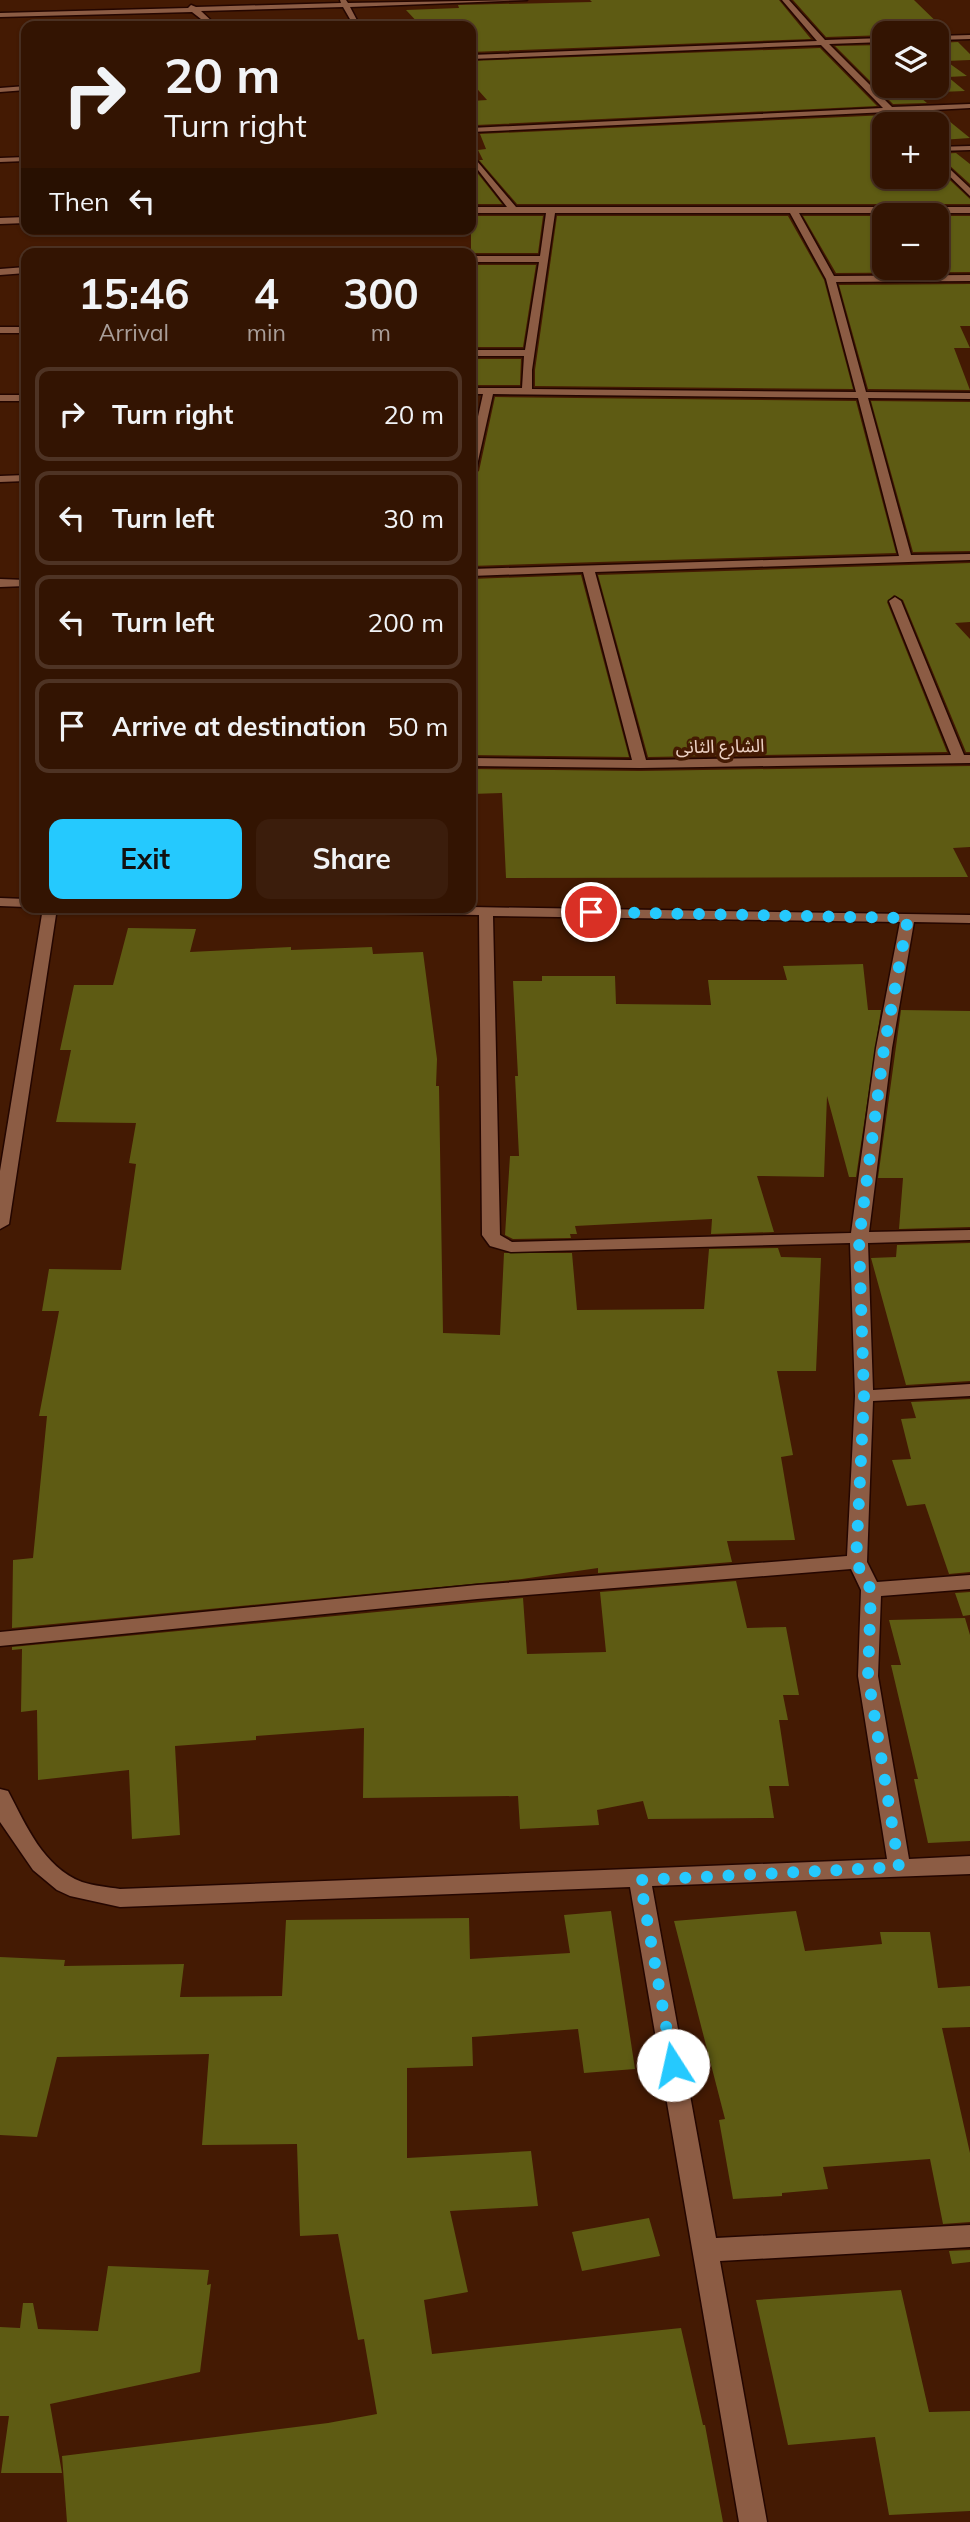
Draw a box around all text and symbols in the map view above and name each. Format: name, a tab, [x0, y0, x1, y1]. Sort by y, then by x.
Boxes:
map controls	[872, 21, 949, 280]
button: layers	[872, 21, 949, 98]
text: 20 m	[164, 44, 280, 105]
icon: right	[49, 49, 140, 140]
text: Turn right	[164, 105, 307, 145]
button: +	[872, 112, 949, 189]
icon: left	[123, 182, 161, 220]
text: Then	[49, 185, 109, 218]
button: −	[872, 203, 949, 280]
text: 15:46	[78, 267, 189, 320]
text: 4	[254, 267, 279, 320]
text: 300	[343, 267, 419, 320]
text: Arrival	[99, 318, 169, 347]
text: min	[247, 318, 286, 347]
text: m	[371, 318, 391, 347]
icon: right	[53, 395, 91, 433]
text: Turn right	[112, 398, 233, 431]
text: 20 m	[383, 398, 444, 431]
icon: left	[53, 499, 91, 537]
text: Turn left	[112, 502, 214, 535]
text: 30 m	[383, 502, 444, 535]
icon: left	[53, 603, 91, 641]
text: Turn left	[112, 606, 214, 639]
text: 200 m	[368, 606, 444, 639]
icon: arrive	[53, 707, 91, 745]
text: Arrive at destination	[112, 710, 367, 743]
text: 50 m	[388, 710, 448, 743]
street label: الشارع الثانى	[675, 734, 765, 761]
button: Exit	[49, 819, 242, 899]
button: Share	[256, 819, 448, 899]
pin	[561, 882, 621, 942]
icon: arrive	[572, 893, 610, 931]
position arrow	[636, 2028, 710, 2102]

